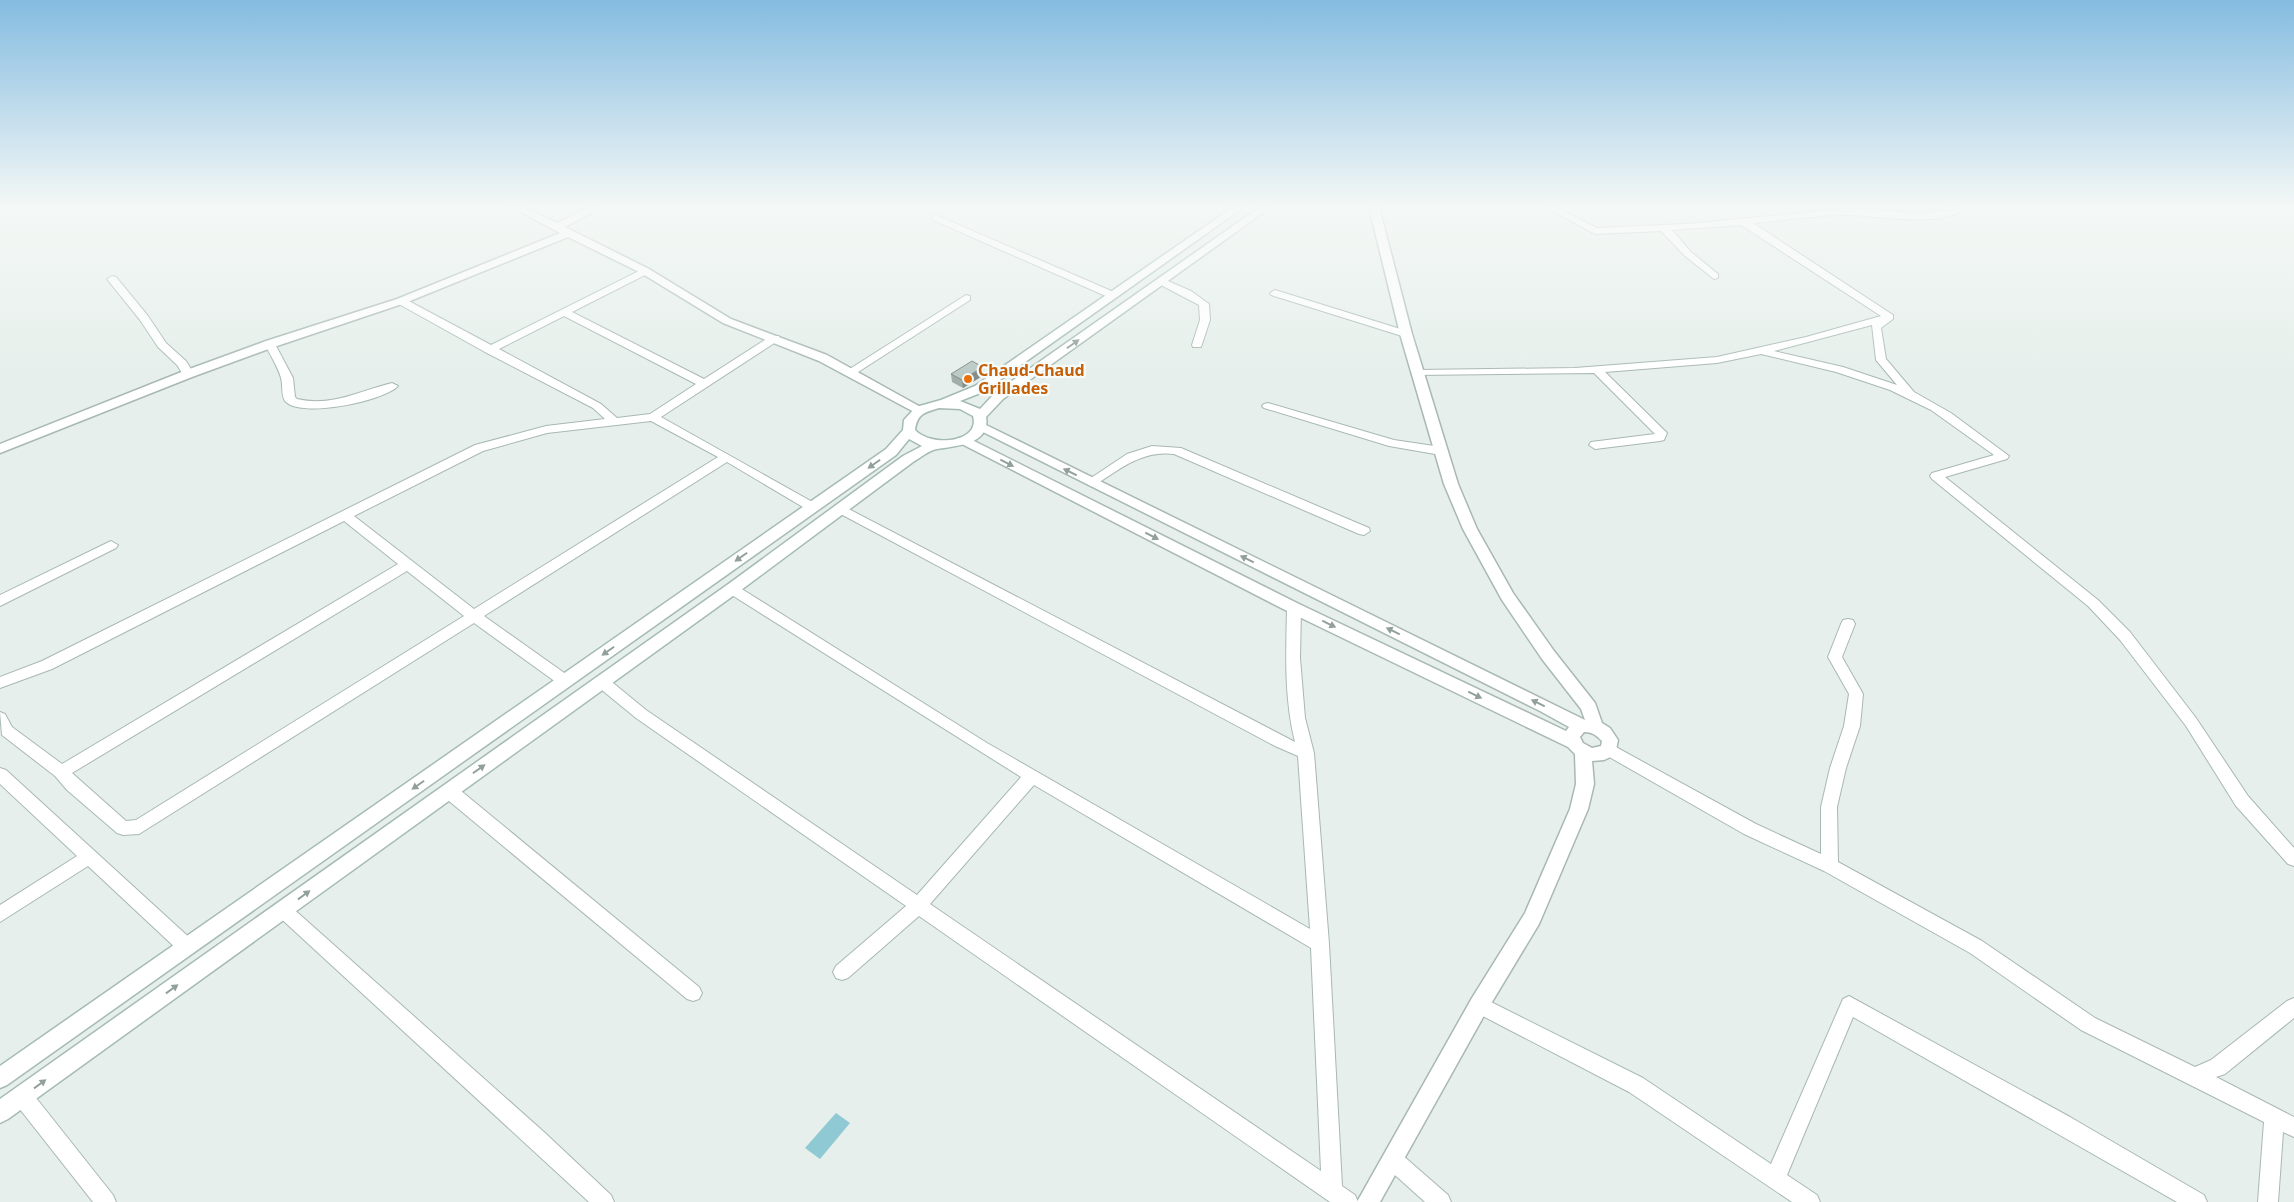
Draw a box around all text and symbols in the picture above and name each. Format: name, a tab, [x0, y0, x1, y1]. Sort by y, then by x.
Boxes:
one-way arrow	[1066, 339, 1080, 349]
place label: Chaud-Chaud Grillades	[978, 359, 1085, 399]
marker: Chaud-Chaud Grillades	[962, 373, 974, 385]
one-way arrow	[867, 459, 881, 469]
one-way arrow	[1000, 459, 1014, 467]
one-way arrow	[1063, 468, 1077, 476]
one-way arrow	[1145, 532, 1159, 540]
one-way arrow	[734, 552, 748, 562]
one-way arrow	[1240, 555, 1254, 563]
one-way arrow	[1321, 620, 1336, 628]
one-way arrow	[1385, 627, 1400, 635]
one-way arrow	[601, 646, 615, 656]
one-way arrow	[1468, 691, 1482, 699]
one-way arrow	[1531, 699, 1546, 707]
one-way arrow	[472, 764, 485, 774]
one-way arrow	[411, 780, 424, 790]
one-way arrow	[297, 890, 311, 900]
one-way arrow	[165, 984, 179, 994]
one-way arrow	[33, 1079, 47, 1089]

